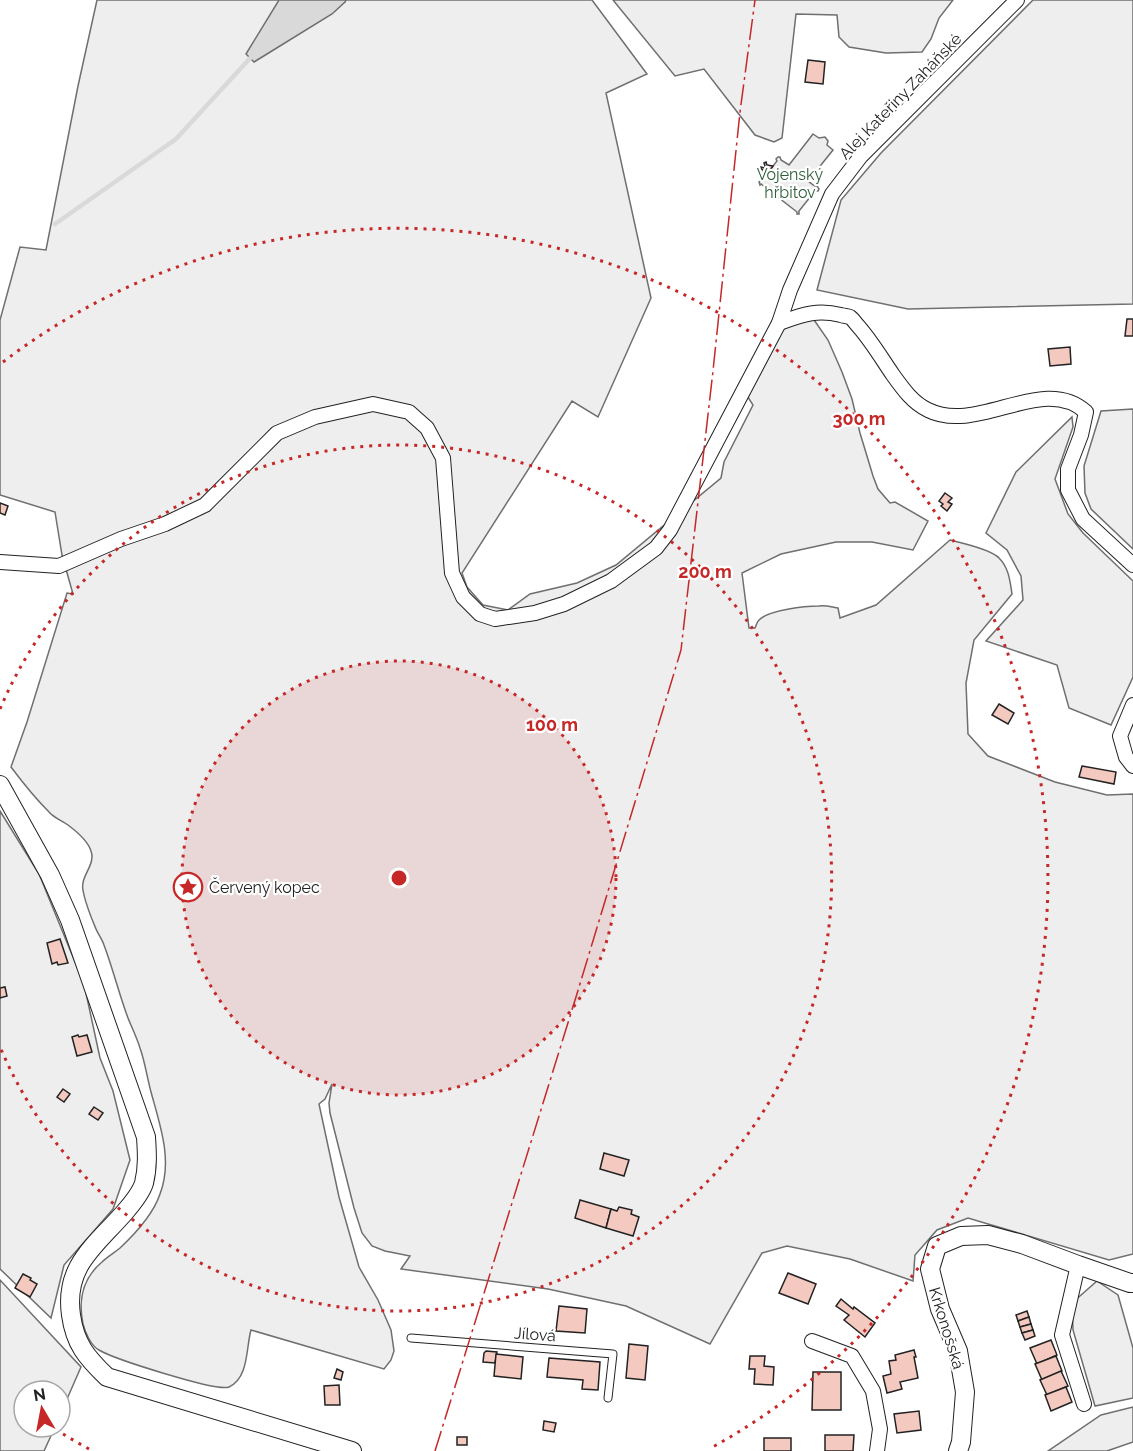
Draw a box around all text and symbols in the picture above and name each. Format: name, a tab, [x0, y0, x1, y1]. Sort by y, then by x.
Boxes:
street label: Alej Kateřiny Zaháňské	[835, 29, 965, 163]
park label: Vojenský hřbitov	[757, 165, 824, 202]
text: 300 m	[832, 408, 886, 429]
text: 200 m	[678, 561, 732, 582]
text: 100 m	[526, 714, 578, 735]
centre of rings	[389, 868, 409, 888]
place icon: Červený kopec	[172, 871, 204, 903]
place label: Červený kopec	[209, 877, 320, 897]
street label: Krkonošská	[925, 1285, 968, 1372]
street label: Jílová	[513, 1324, 556, 1345]
north arrow	[12, 1379, 72, 1439]
text: N	[32, 1384, 47, 1405]

